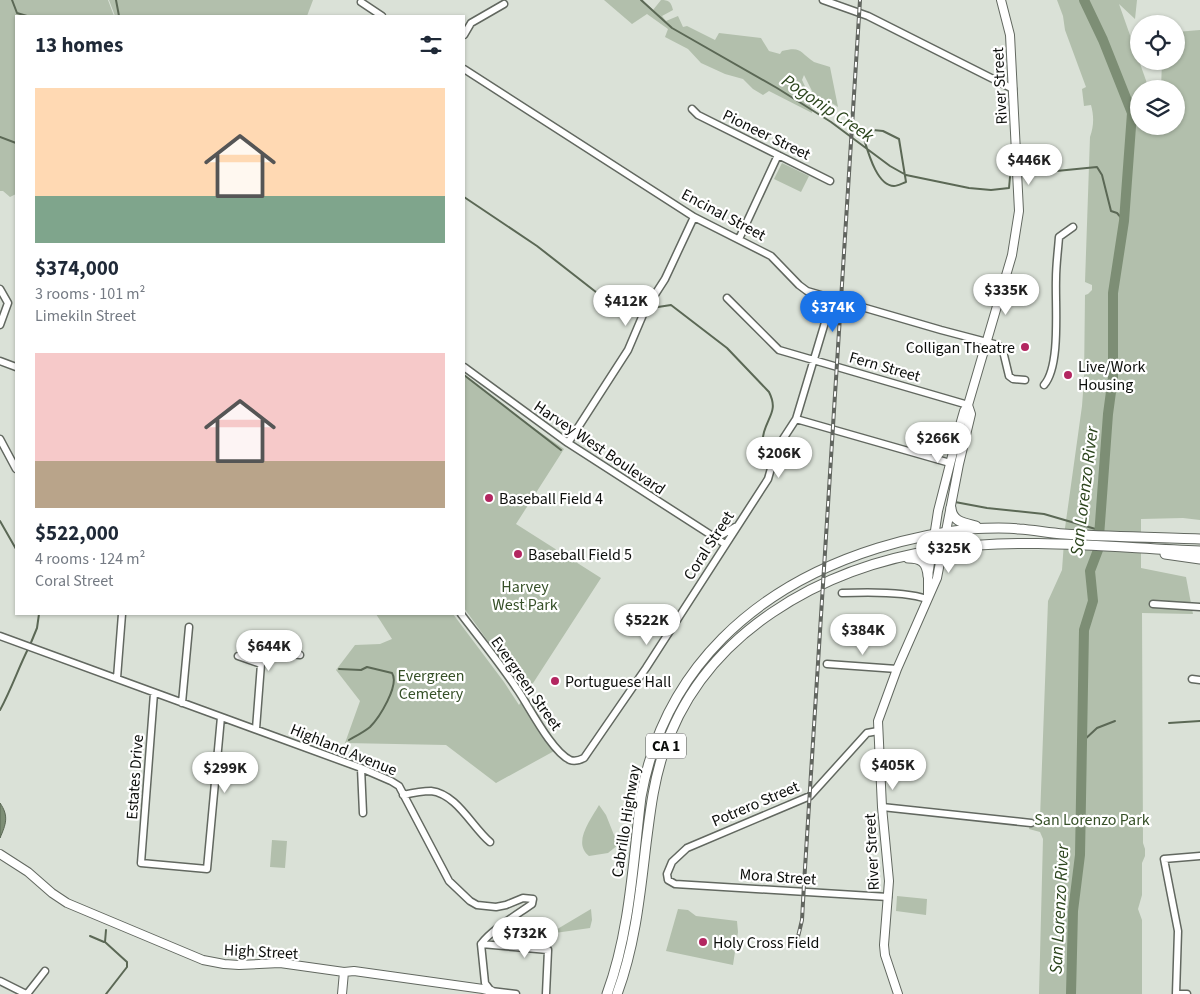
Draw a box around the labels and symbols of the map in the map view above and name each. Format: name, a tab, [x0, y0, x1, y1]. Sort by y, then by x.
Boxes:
street label: River Street	[987, 46, 1013, 125]
water label: Pogonip Creek	[777, 68, 879, 149]
street label: Pioneer Street	[719, 104, 815, 166]
pin: $446K	[994, 144, 1064, 186]
street label: Encinal Street	[677, 183, 770, 247]
pin: $335K	[971, 274, 1041, 316]
pin: $412K	[591, 284, 661, 327]
pin: $374K	[798, 290, 868, 333]
place label: Colligan Theatre	[906, 337, 1015, 359]
marker: Colligan Theatre	[1019, 341, 1031, 353]
street label: Fern Street	[847, 346, 924, 388]
place label: Live/Work Housing	[1078, 356, 1145, 396]
marker: Live/Work Housing	[1062, 369, 1074, 381]
street label: Harvey West Boulevard	[529, 396, 670, 500]
pin: $266K	[903, 422, 973, 464]
water label: San Lorenzo River	[1064, 424, 1105, 557]
pin: $206K	[744, 436, 814, 479]
place label: Baseball Field 4	[499, 488, 603, 510]
marker: Baseball Field 4	[483, 492, 495, 504]
street label: Coral Street	[678, 506, 740, 584]
pin: $325K	[914, 532, 984, 574]
place label: Baseball Field 5	[528, 544, 632, 566]
marker: Baseball Field 5	[512, 548, 524, 560]
park label: Harvey West Park	[492, 576, 558, 616]
pin: $522K	[612, 604, 682, 646]
pin: $384K	[828, 614, 898, 656]
pin: $644K	[234, 630, 304, 672]
street label: Evergreen Street	[486, 632, 567, 736]
park label: Evergreen Cemetery	[397, 665, 465, 705]
place label: Portuguese Hall	[565, 671, 671, 693]
marker: Portuguese Hall	[549, 675, 561, 687]
street label: Highland Avenue	[287, 718, 400, 781]
street label: Estates Drive	[121, 734, 149, 820]
road number: CA 1	[646, 734, 686, 758]
pin: $405K	[858, 748, 928, 791]
pin: $299K	[190, 752, 260, 794]
street label: Cabrillo Highway	[606, 763, 646, 879]
street label: Potrero Street	[708, 775, 803, 832]
park label: San Lorenzo Park	[1034, 809, 1150, 831]
street label: River Street	[859, 812, 885, 891]
water label: San Lorenzo River	[1044, 842, 1075, 975]
street label: Mora Street	[739, 863, 818, 891]
pin: $732K	[490, 916, 560, 959]
place label: Holy Cross Field	[713, 932, 819, 954]
marker: Holy Cross Field	[697, 936, 709, 948]
street label: High Street	[223, 939, 299, 965]

